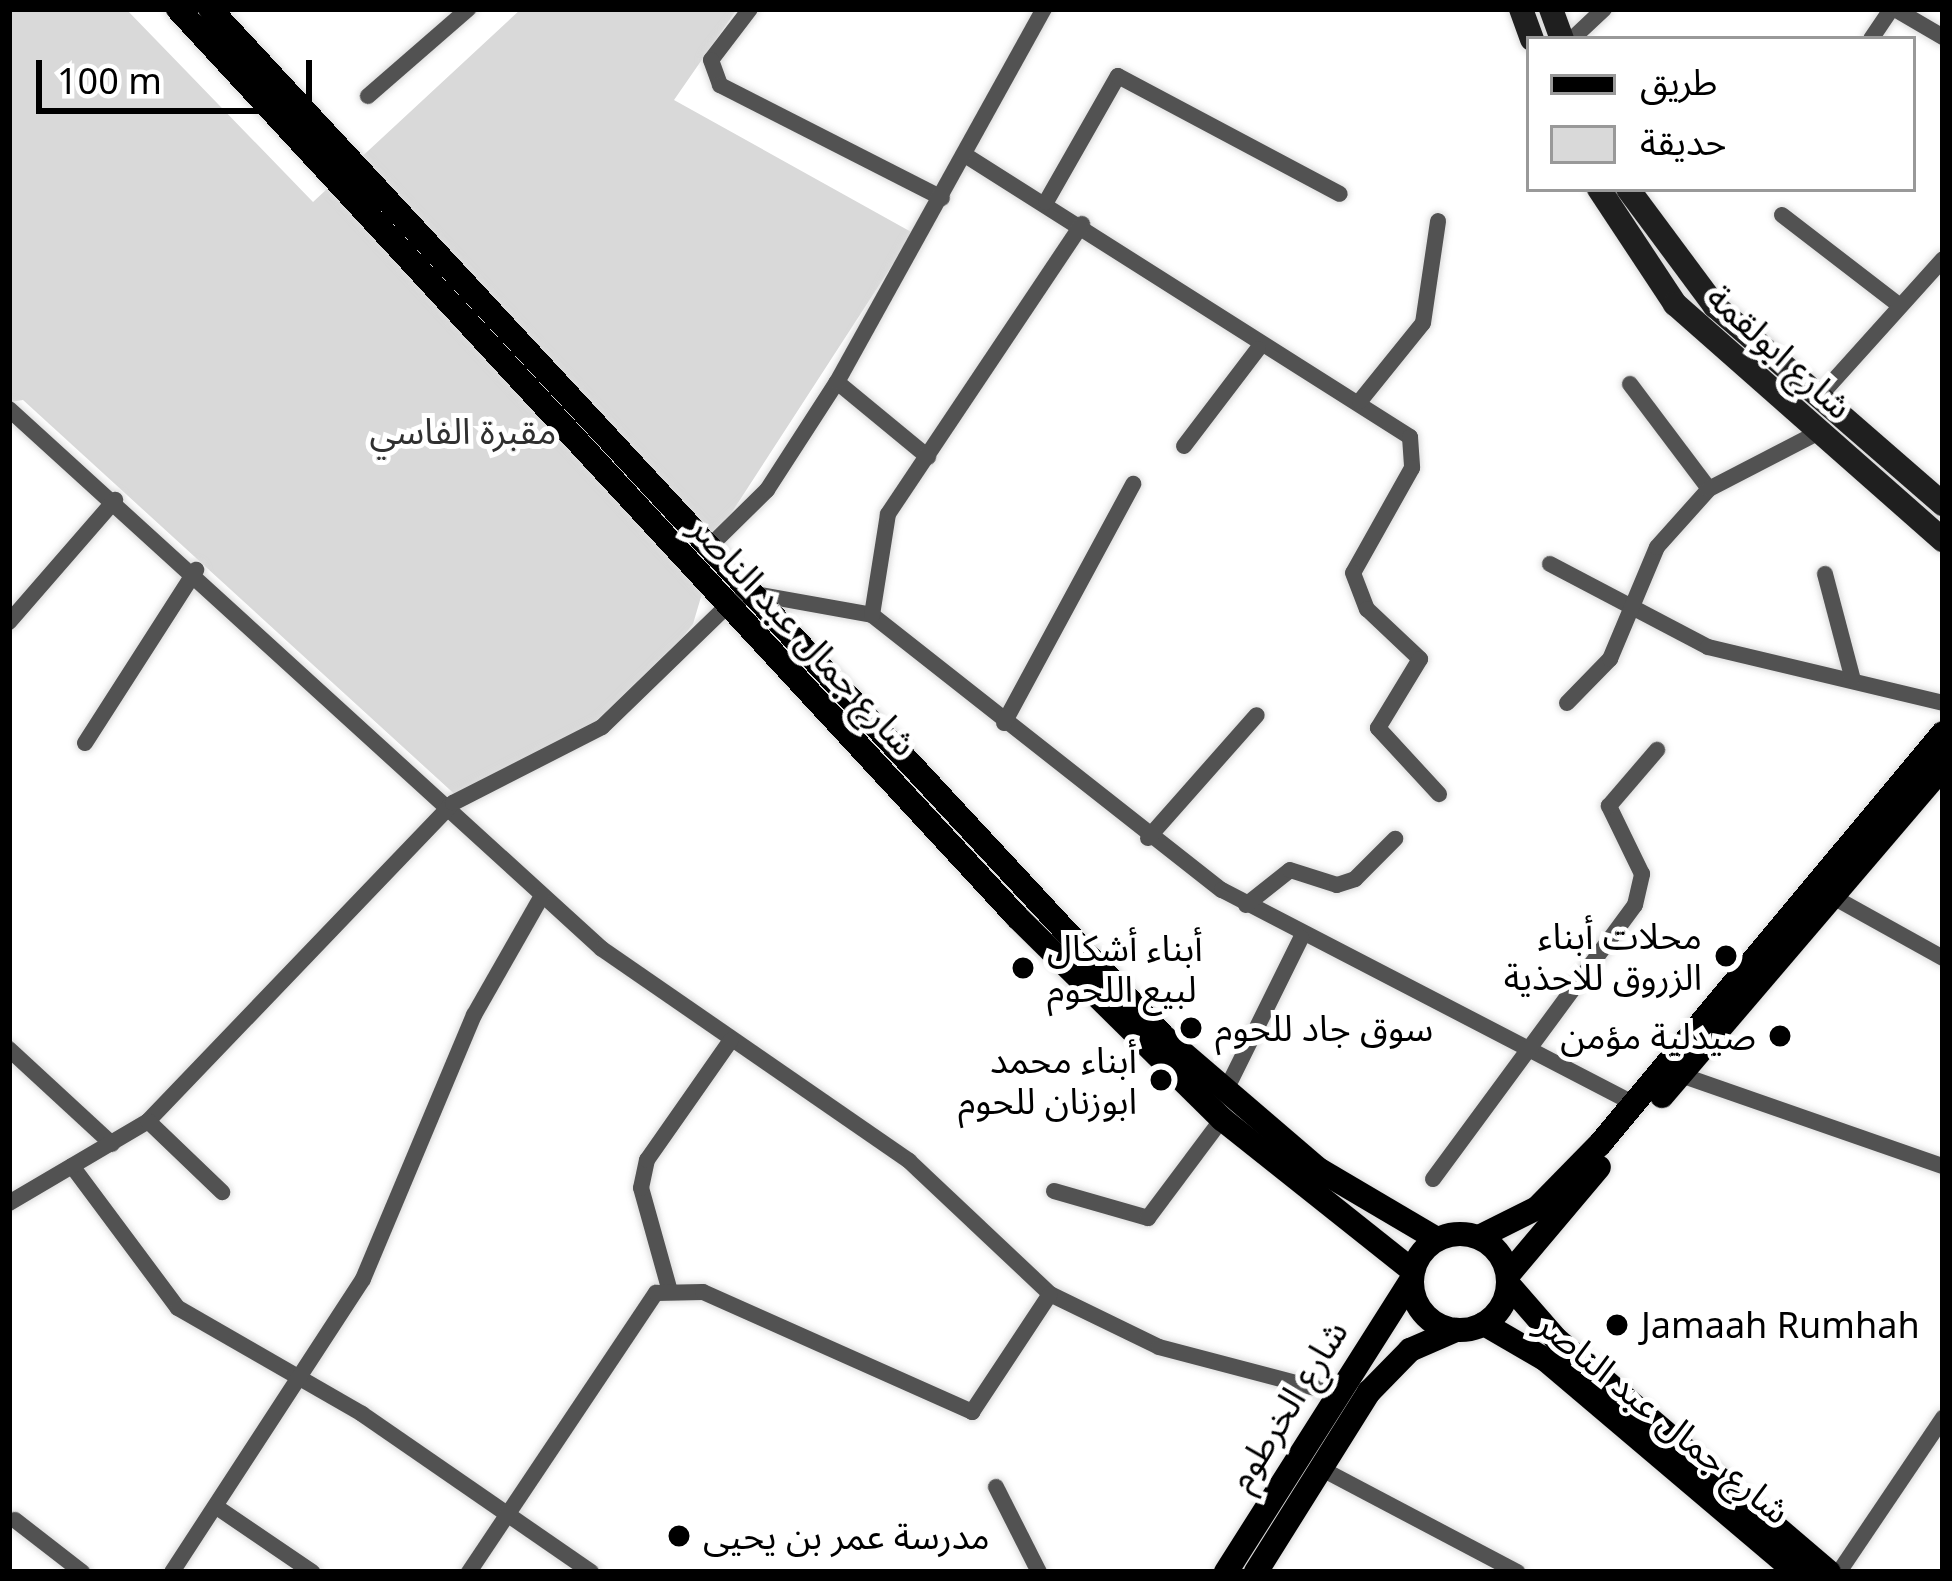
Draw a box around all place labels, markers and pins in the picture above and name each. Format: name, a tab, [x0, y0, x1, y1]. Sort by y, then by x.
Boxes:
place label: محلات أبناء الزروق للاحذية	[1504, 913, 1702, 998]
place label: أبناء أشكال لبيع اللحوم	[1047, 925, 1203, 1010]
marker: محلات أبناء الزروق للاحذية	[1713, 943, 1739, 969]
marker: أبناء أشكال لبيع اللحوم	[1010, 955, 1036, 981]
place label: سوق جاد للحوم	[1215, 1006, 1433, 1050]
place label: صيدلية مؤمن	[1560, 1014, 1756, 1058]
marker: سوق جاد للحوم	[1178, 1015, 1204, 1041]
marker: صيدلية مؤمن	[1767, 1023, 1793, 1049]
place label: أبناء محمد ابوزنان للحوم	[958, 1037, 1137, 1122]
marker: أبناء محمد ابوزنان للحوم	[1148, 1067, 1174, 1093]
place label: Jamaah Rumhah	[1641, 1303, 1920, 1347]
marker: Jamaah Rumhah	[1604, 1312, 1630, 1338]
place label: مدرسة عمر بن يحيى	[703, 1514, 990, 1558]
marker: مدرسة عمر بن يحيى	[666, 1523, 692, 1549]

